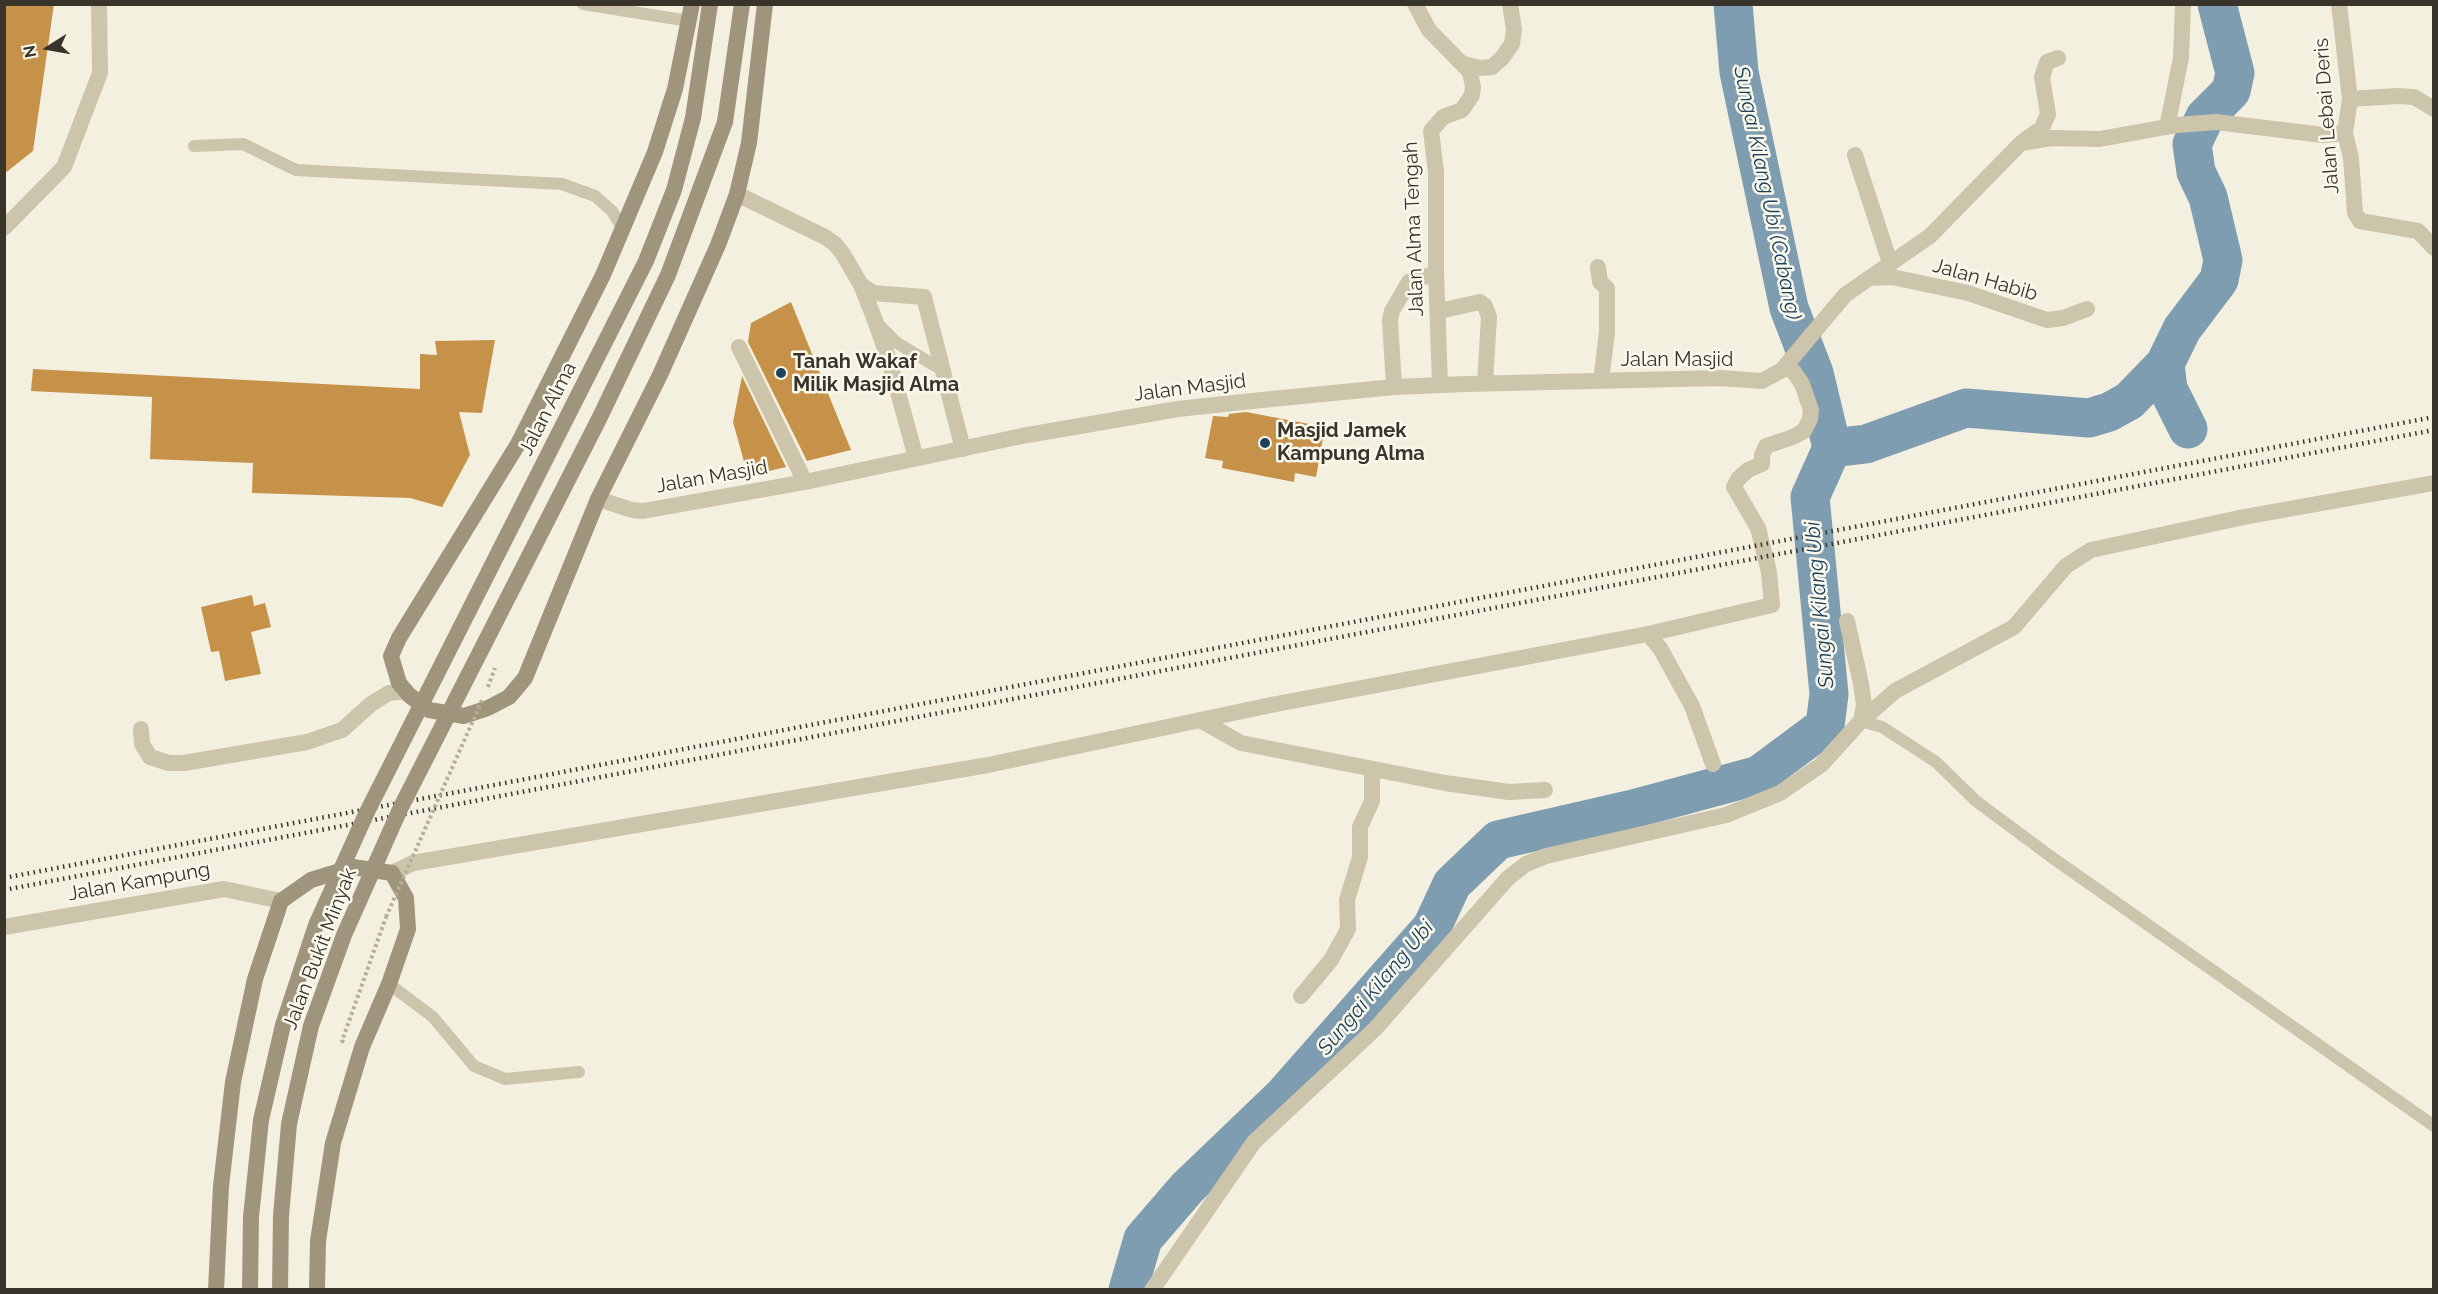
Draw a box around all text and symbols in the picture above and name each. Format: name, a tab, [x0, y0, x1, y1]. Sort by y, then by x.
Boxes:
north arrow	[18, 18, 78, 78]
street label: Jalan Lebai Deris	[2310, 37, 2344, 195]
text: N	[19, 44, 40, 59]
water label: Sungai Kilang Ubi (Cabang)	[1728, 64, 1806, 322]
street label: Jalan Alma Tengah	[1399, 141, 1429, 317]
street label: Jalan Habib	[1930, 254, 2040, 306]
street label: Jalan Masjid	[1621, 348, 1733, 372]
place label: Tanah Wakaf Milik Masjid Alma	[793, 350, 959, 397]
street label: Jalan Alma	[514, 358, 582, 460]
marker: Tanah Wakaf Milik Masjid Alma	[774, 366, 788, 380]
street label: Jalan Masjid	[1133, 369, 1247, 407]
place label: Masjid Jamek Kampung Alma	[1277, 419, 1425, 466]
marker: Masjid Jamek Kampung Alma	[1258, 436, 1272, 450]
street label: Jalan Masjid	[654, 455, 770, 499]
water label: Sungai Kilang Ubi	[1800, 521, 1840, 689]
street label: Jalan Kampung	[66, 858, 212, 906]
street label: Jalan Bukit Minyak	[278, 865, 362, 1033]
water label: Sungai Kilang Ubi	[1313, 916, 1439, 1060]

